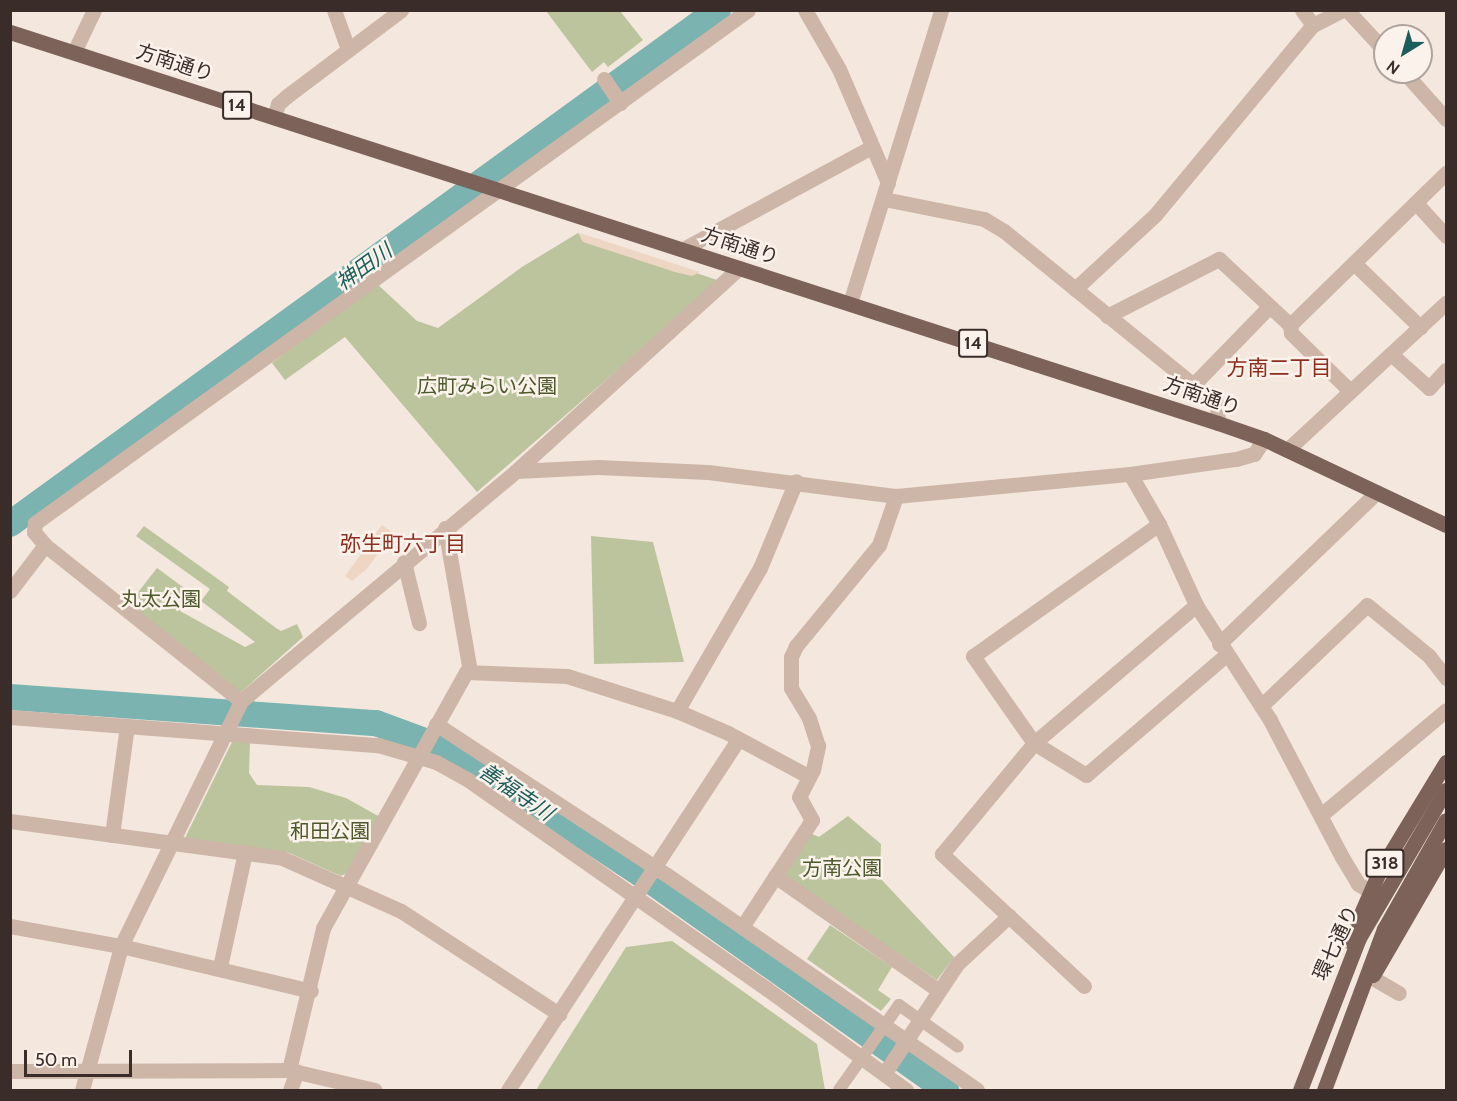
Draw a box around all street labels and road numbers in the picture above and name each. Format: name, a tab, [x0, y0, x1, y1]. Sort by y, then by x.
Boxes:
street label: 方南通り	[133, 39, 217, 87]
road number: 14	[222, 90, 252, 120]
street label: 方南通り	[698, 222, 782, 270]
road number: 14	[958, 328, 988, 358]
street label: 方南通り	[1160, 372, 1244, 420]
road number: 318	[1364, 848, 1406, 878]
street label: 環七通り	[1308, 902, 1364, 984]

